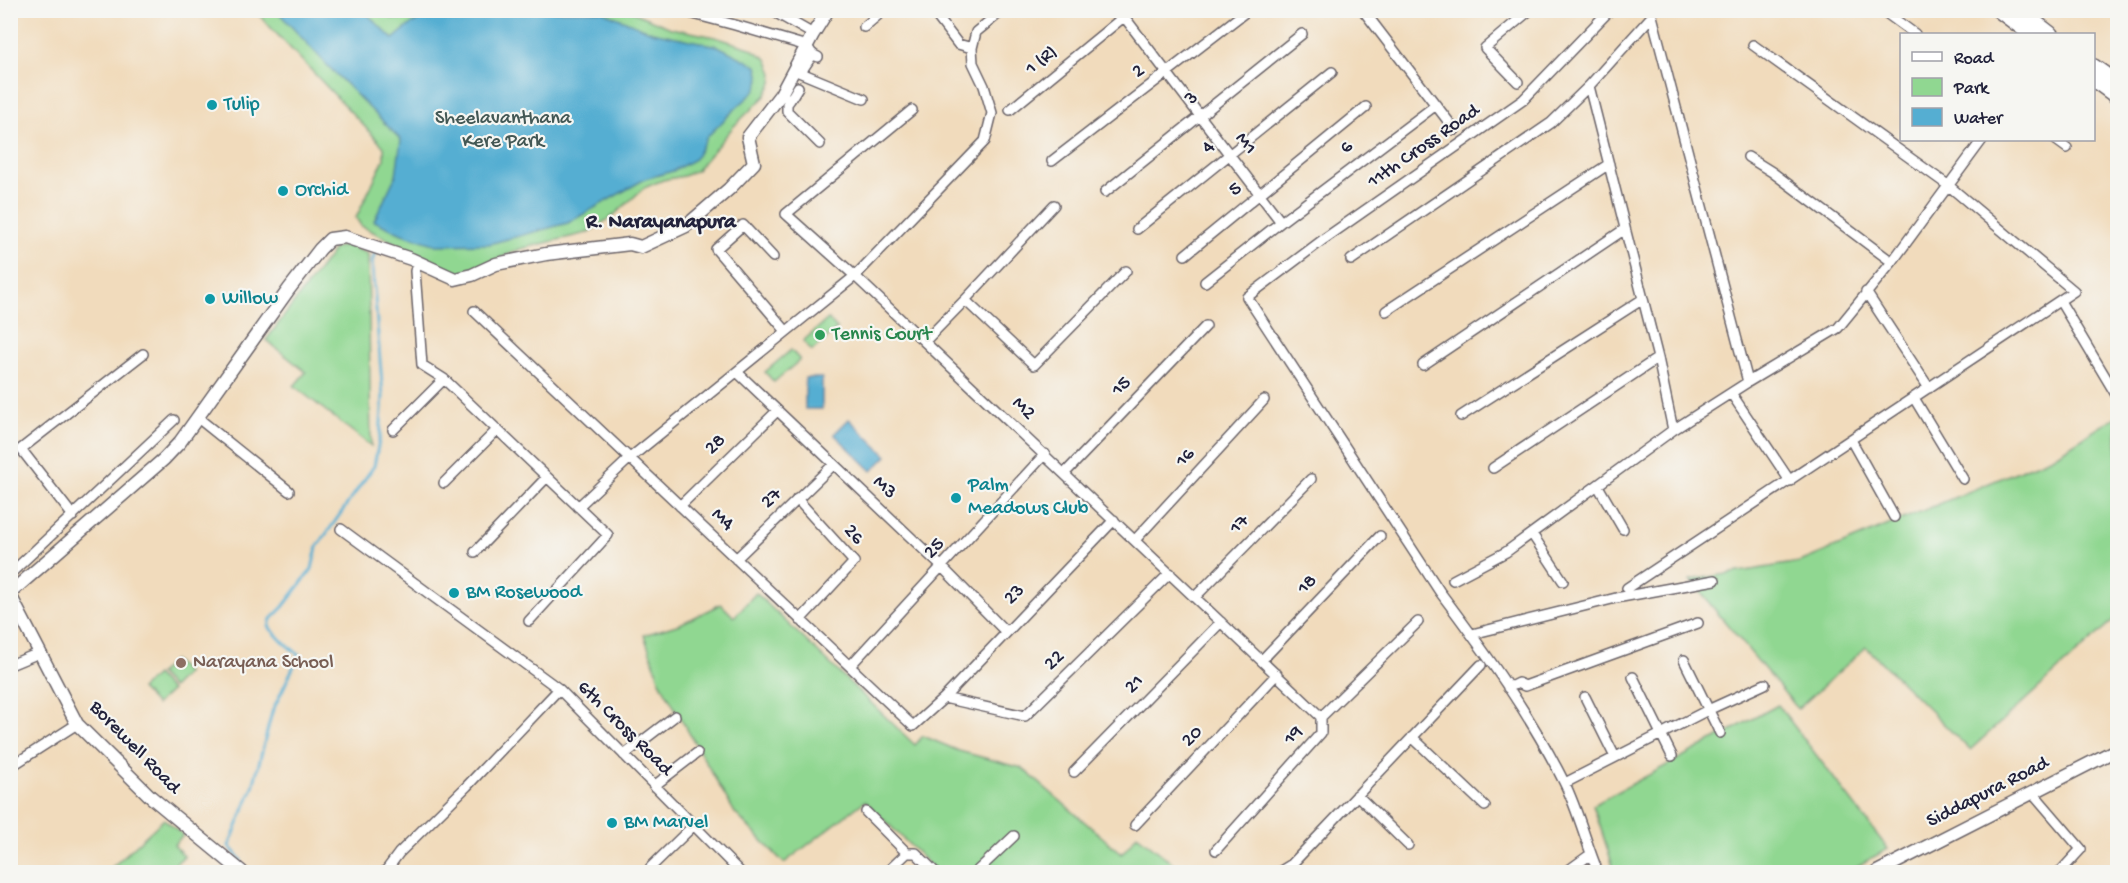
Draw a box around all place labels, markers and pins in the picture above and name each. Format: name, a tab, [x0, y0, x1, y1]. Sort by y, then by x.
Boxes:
place label: Tulip	[223, 94, 260, 117]
marker: Tulip	[205, 98, 219, 112]
place label: Orchid	[295, 180, 350, 203]
marker: Orchid	[276, 184, 290, 198]
place label: Willow	[222, 288, 279, 311]
marker: Willow	[203, 292, 217, 306]
place label: Tennis Court	[831, 324, 933, 347]
marker: Tennis Court	[813, 328, 827, 342]
place label: Palm Meadows Club	[967, 475, 1089, 521]
marker: Palm Meadows Club	[949, 491, 963, 505]
place label: BM Rosewood	[465, 582, 584, 605]
marker: BM Rosewood	[447, 586, 461, 600]
place label: Narayana School	[193, 652, 334, 675]
marker: Narayana School	[174, 656, 188, 670]
place label: BM Marvel	[623, 812, 708, 835]
marker: BM Marvel	[605, 816, 619, 830]

